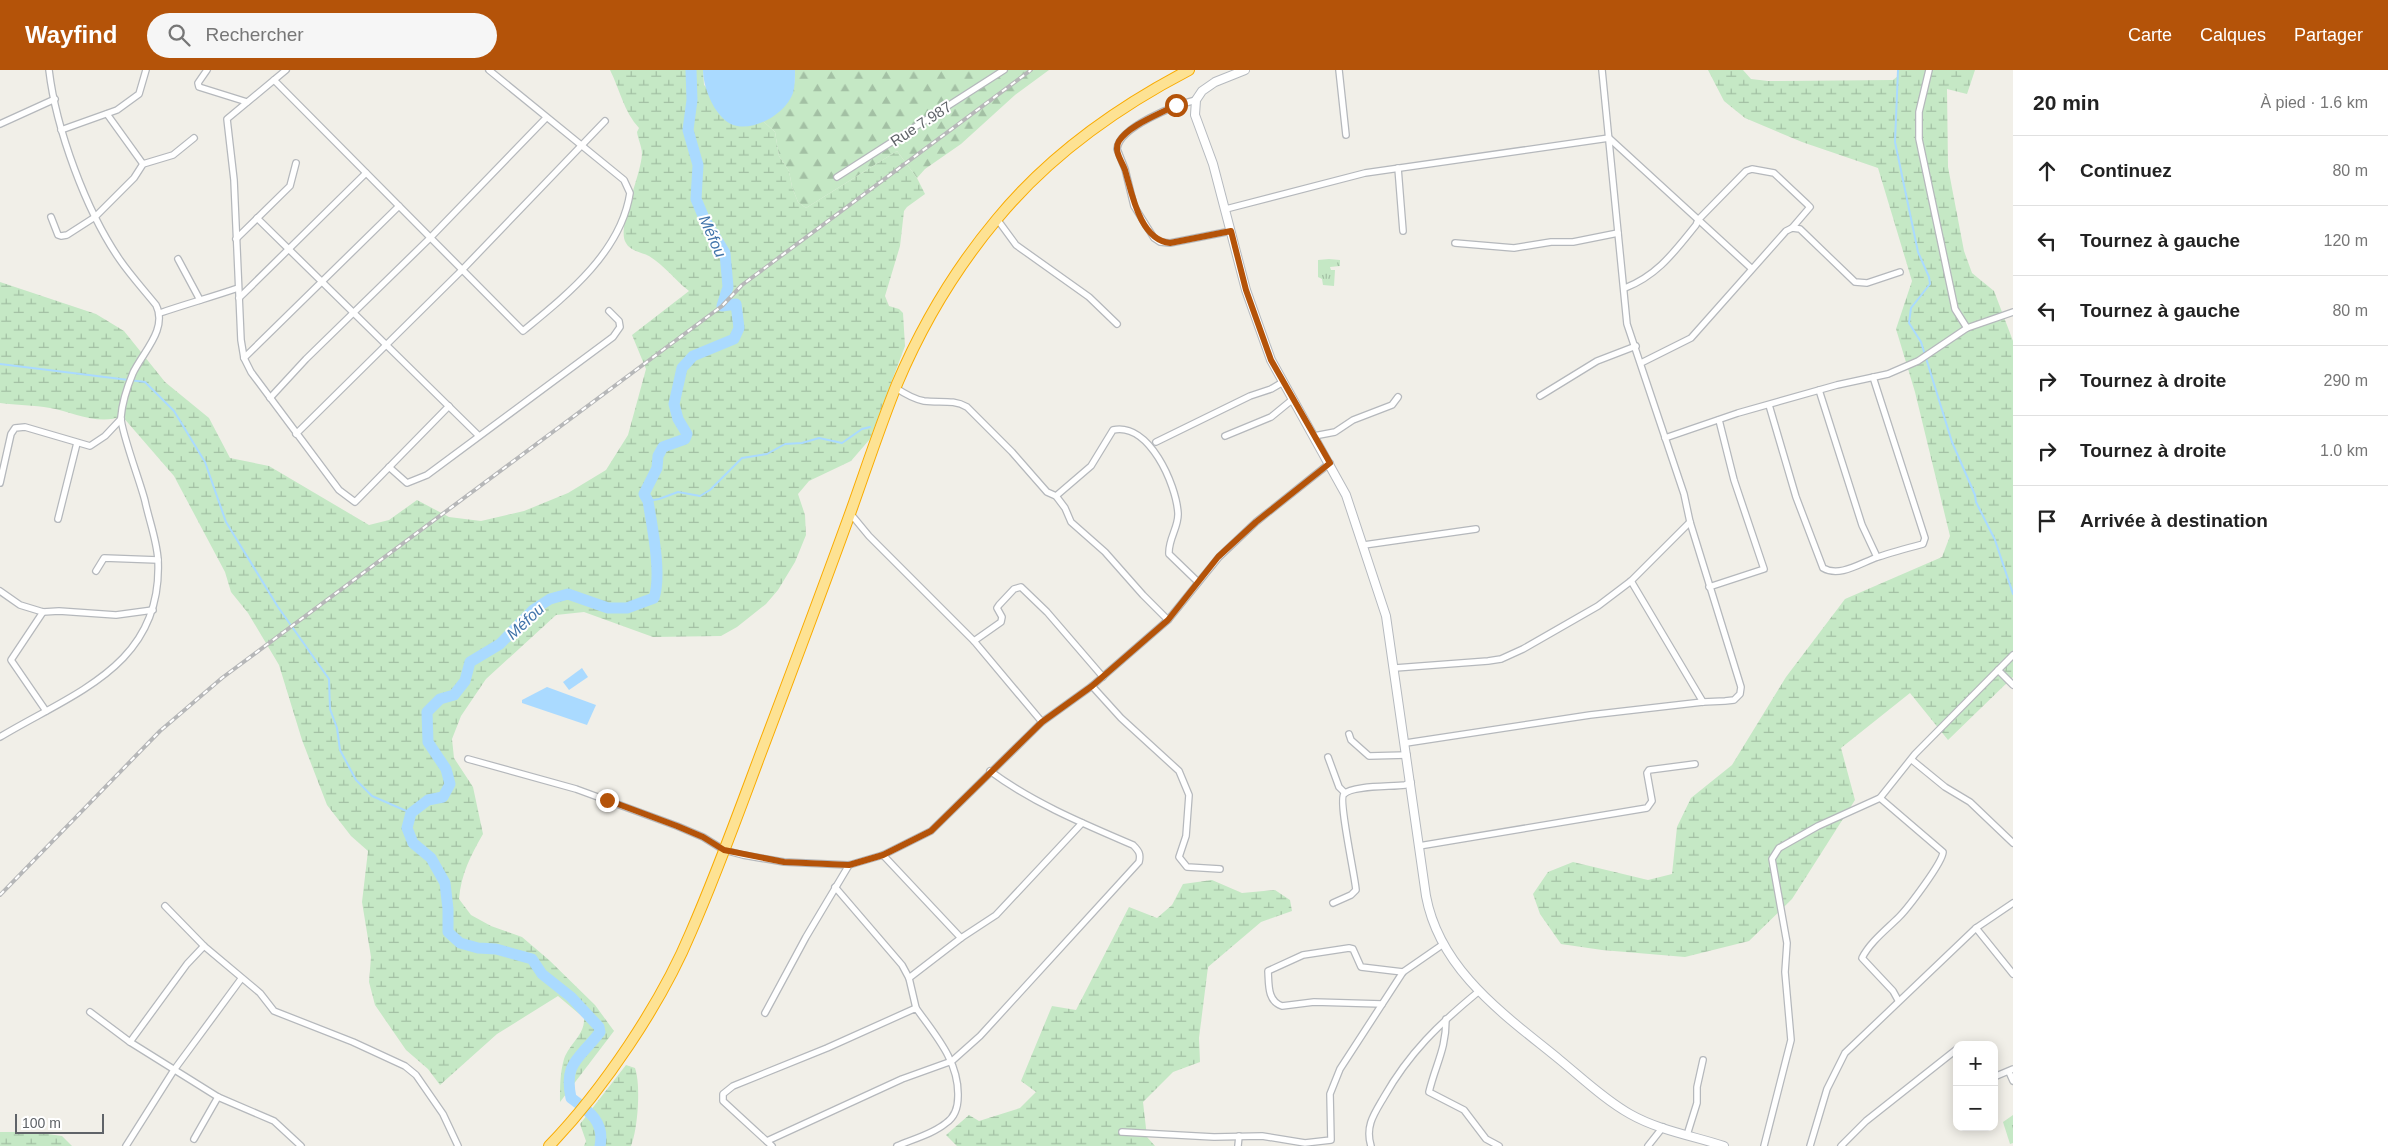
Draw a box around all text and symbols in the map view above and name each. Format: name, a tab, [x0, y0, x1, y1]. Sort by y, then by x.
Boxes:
search box	[147, 13, 497, 58]
text: Wayfind	[25, 21, 117, 48]
icon: search	[165, 21, 193, 49]
text: Rechercher	[205, 24, 304, 45]
text: Carte	[2128, 25, 2172, 45]
text: Calques	[2200, 25, 2266, 45]
text: Partager	[2294, 25, 2363, 45]
text: 20 min	[2033, 91, 2100, 114]
route start	[1165, 94, 1188, 117]
text: À pied · 1.6 km	[2260, 94, 2368, 111]
street label: Rue 7.987	[887, 98, 954, 150]
icon: ahead	[2033, 157, 2061, 185]
text: Continuez	[2080, 160, 2172, 181]
text: 80 m	[2332, 162, 2368, 179]
water label: Méfou	[696, 212, 729, 260]
icon: left	[2033, 227, 2061, 255]
text: Tournez à gauche	[2080, 230, 2240, 251]
text: 120 m	[2324, 232, 2368, 249]
icon: left	[2033, 297, 2061, 325]
text: Tournez à gauche	[2080, 300, 2240, 321]
text: 80 m	[2332, 302, 2368, 319]
icon: right	[2033, 367, 2061, 395]
text: Tournez à droite	[2080, 370, 2226, 391]
text: 290 m	[2324, 372, 2368, 389]
icon: right	[2033, 437, 2061, 465]
text: Tournez à droite	[2080, 440, 2226, 461]
text: 1.0 km	[2320, 442, 2368, 459]
icon: arrive	[2033, 507, 2061, 535]
text: Arrivée à destination	[2080, 510, 2268, 531]
water label: Méfou	[503, 600, 547, 643]
route end	[596, 789, 619, 812]
map controls	[1953, 1041, 1998, 1131]
button: +	[1953, 1041, 1998, 1086]
button: −	[1953, 1086, 1998, 1131]
scale bar	[15, 1111, 104, 1134]
text: 100 m	[22, 1115, 61, 1131]

